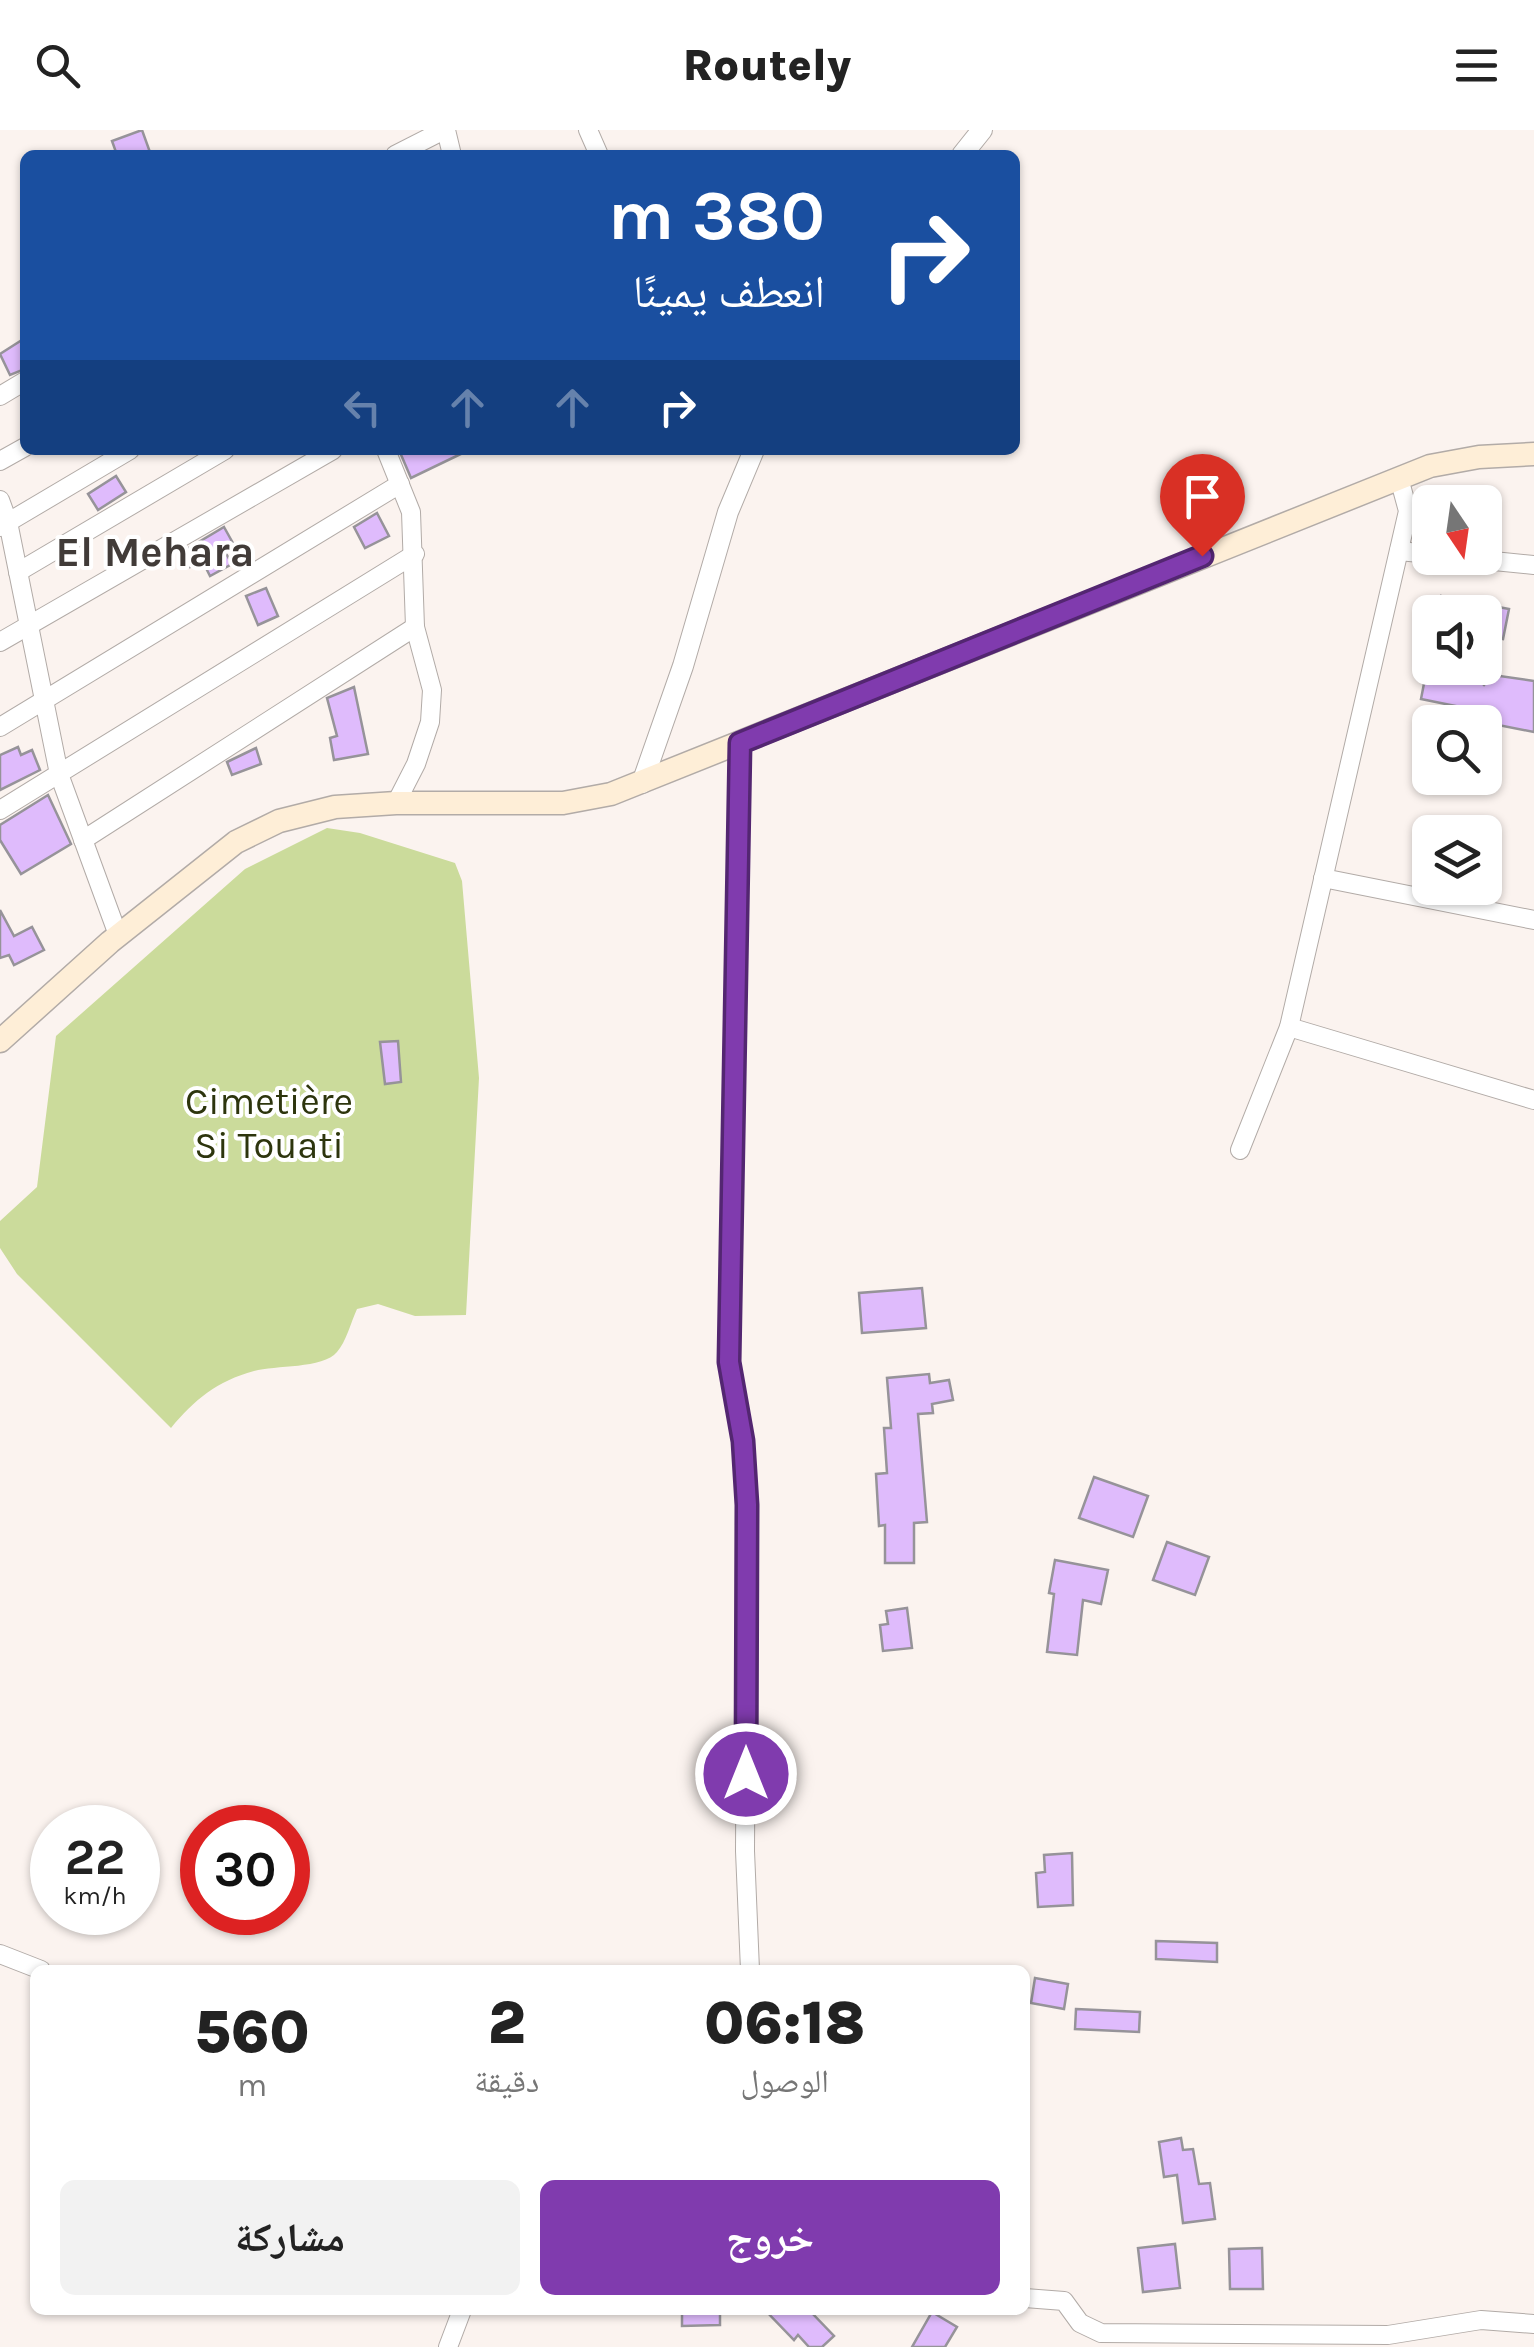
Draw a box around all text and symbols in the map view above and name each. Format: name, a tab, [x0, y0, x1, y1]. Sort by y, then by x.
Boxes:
icon: search	[30, 38, 85, 93]
icon: menu	[1449, 38, 1504, 93]
text: Routely	[683, 39, 851, 91]
text: 380 m	[608, 175, 825, 257]
icon: right	[860, 190, 990, 320]
text: انعطف يمينًا	[633, 266, 825, 318]
icon: left	[335, 380, 390, 435]
icon: ahead	[440, 380, 495, 435]
icon: ahead	[545, 380, 600, 435]
icon: right	[650, 380, 705, 435]
pin	[1160, 454, 1245, 557]
icon: arrive	[1175, 469, 1230, 524]
north arrow	[1412, 485, 1502, 575]
map controls	[1412, 485, 1502, 905]
district label: El Mehara	[56, 527, 254, 577]
button: sound	[1412, 595, 1502, 685]
button: search	[1412, 705, 1502, 795]
button: layers	[1412, 815, 1502, 905]
park label: Cimetière Si Touati	[185, 1079, 353, 1168]
position arrow	[694, 1722, 798, 1826]
speed limit sign: 30	[180, 1805, 310, 1935]
text: 22	[65, 1828, 125, 1887]
text: km/h	[63, 1881, 127, 1910]
text: 2	[488, 1988, 526, 2058]
text: 06:18	[704, 1988, 865, 2058]
text: 560	[195, 1997, 310, 2067]
text: دقيقة	[474, 2063, 539, 2100]
text: الوصول	[740, 2063, 829, 2100]
text: m	[237, 2067, 267, 2104]
button: مشاركة	[60, 2180, 520, 2295]
button: خروج	[540, 2180, 1000, 2295]

